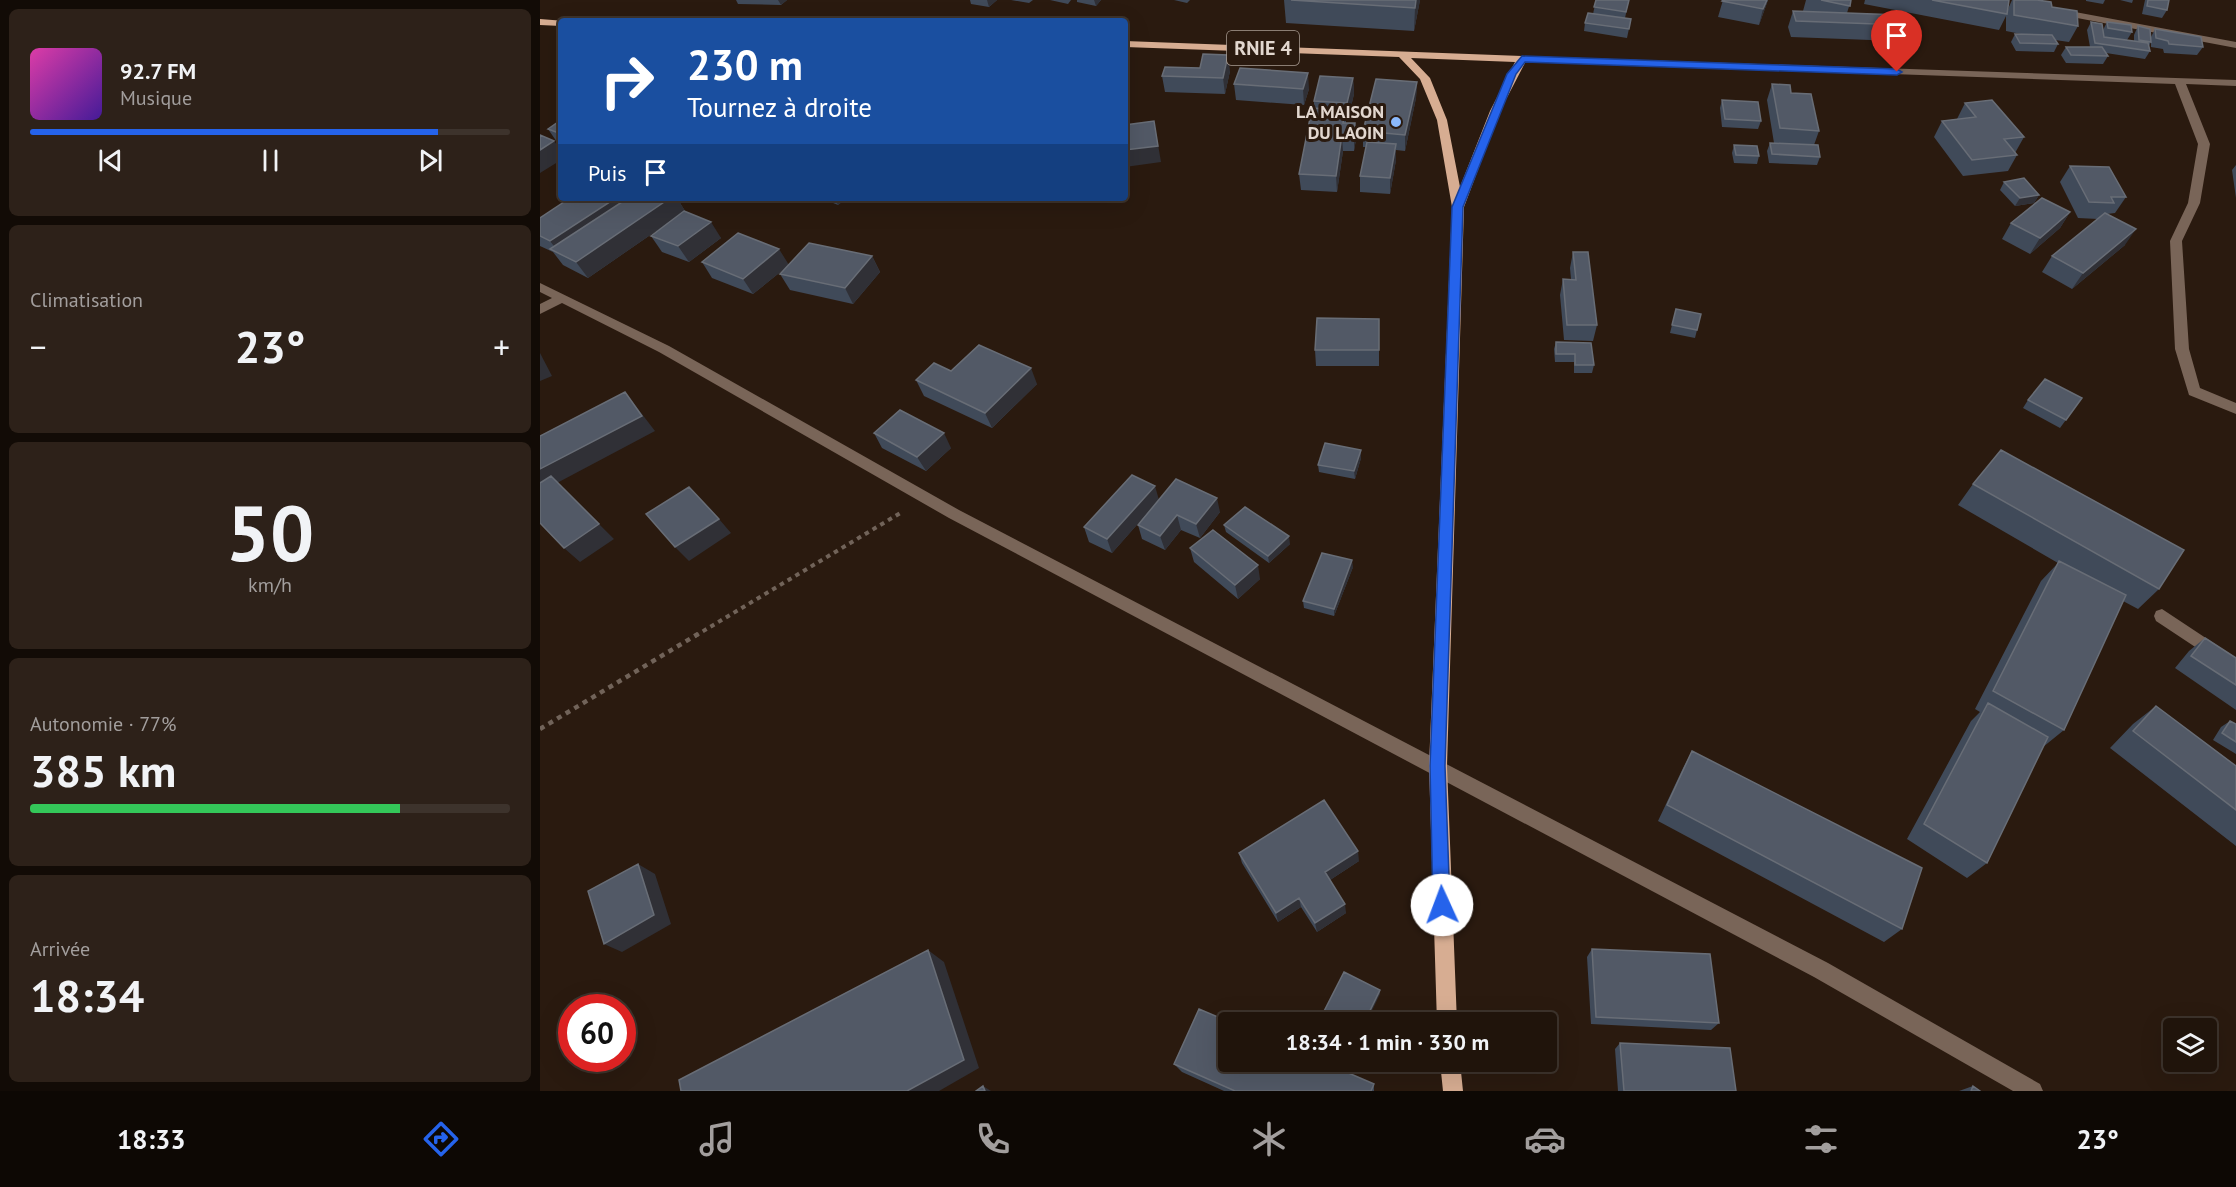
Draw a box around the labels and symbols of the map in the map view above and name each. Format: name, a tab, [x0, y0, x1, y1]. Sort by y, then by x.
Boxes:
pin	[1871, 10, 1922, 72]
road number: RNIE 4	[1227, 31, 1299, 65]
place label: LA MAISON DU LAOIN	[1296, 100, 1384, 144]
marker: LA MAISON DU LAOIN	[1389, 115, 1403, 129]
position arrow	[1410, 873, 1474, 937]
speed limit sign: 60	[558, 994, 636, 1072]

